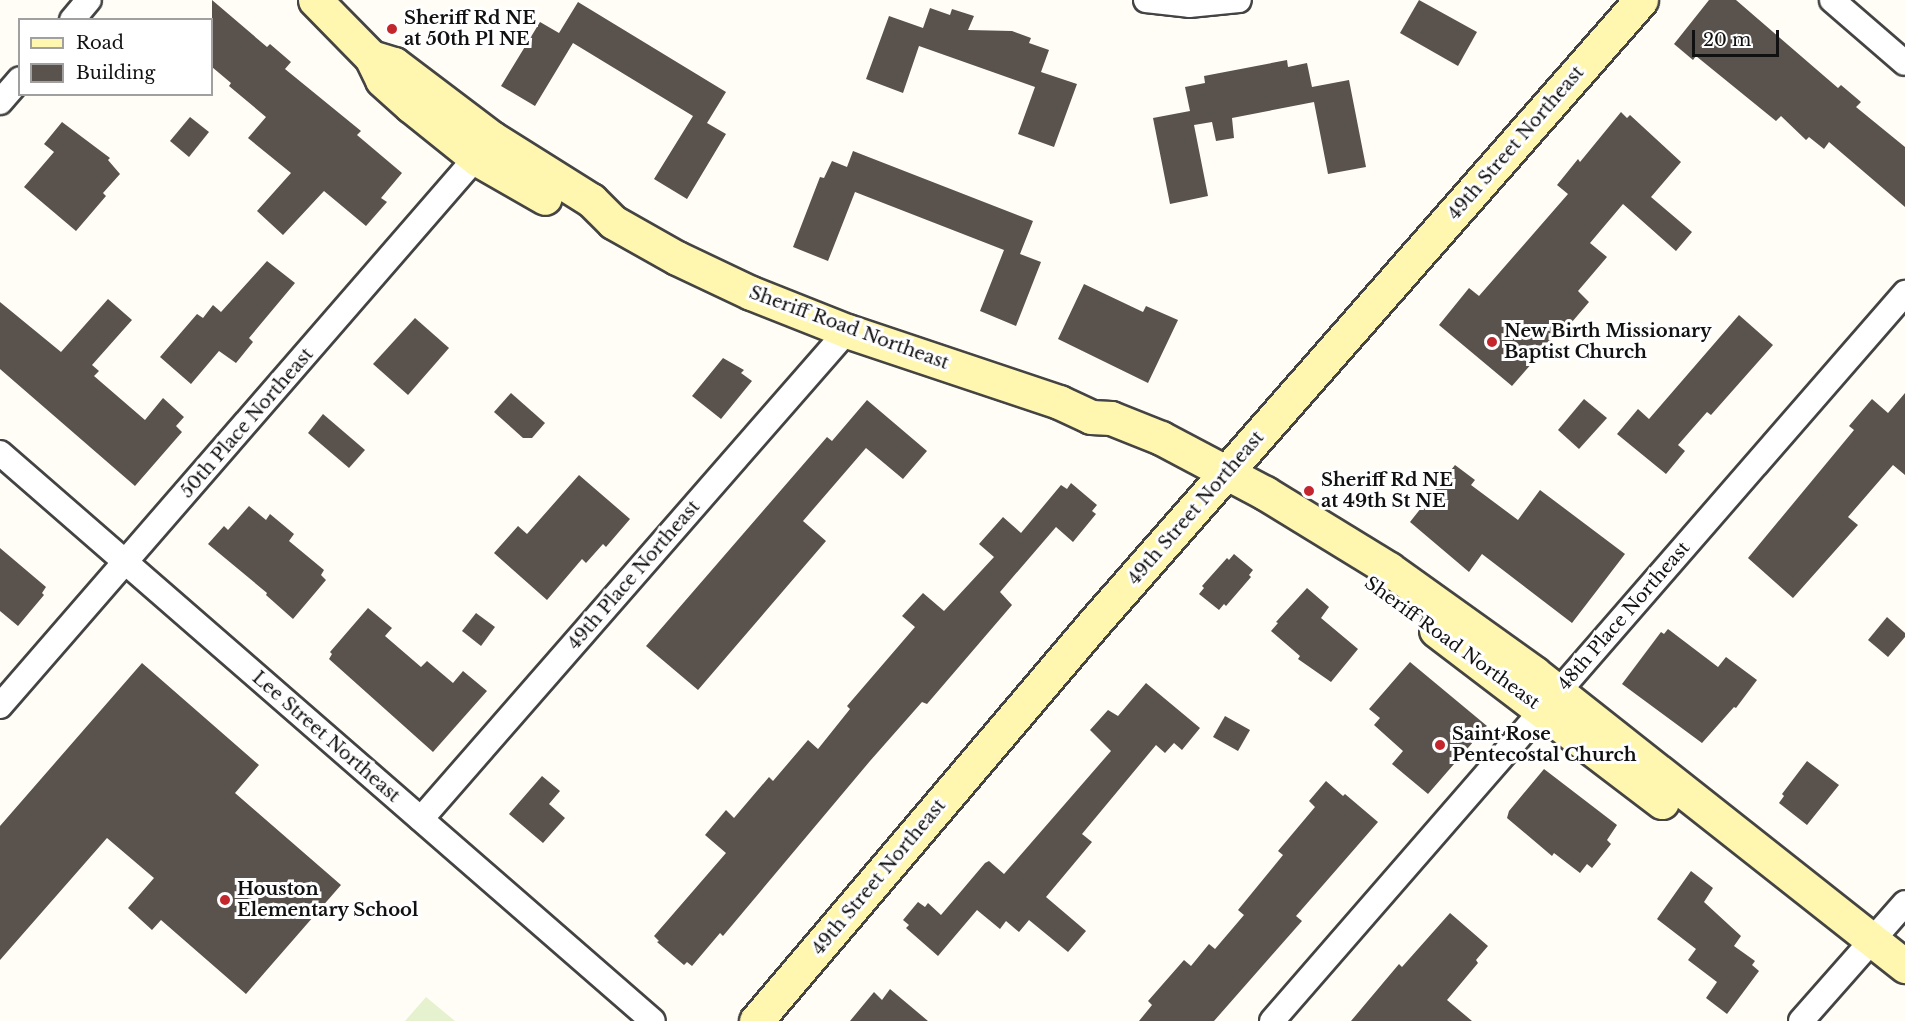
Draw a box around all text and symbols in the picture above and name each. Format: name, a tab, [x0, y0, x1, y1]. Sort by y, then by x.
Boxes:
place label: Sheriff Rd NE at 50th Pl NE	[404, 8, 536, 50]
legend	[18, 18, 213, 96]
scale bar	[1695, 18, 1782, 56]
marker: Sheriff Rd NE at 50th Pl NE	[385, 22, 399, 36]
text: 20 m	[1703, 29, 1751, 51]
text: Road	[76, 32, 124, 54]
text: Building	[76, 62, 155, 84]
street label: 49th Street Northeast	[1443, 62, 1589, 224]
street label: Sheriff Road Northeast	[746, 282, 952, 374]
place label: New Birth Missionary Baptist Church	[1504, 321, 1712, 364]
marker: New Birth Missionary Baptist Church	[1485, 335, 1499, 349]
street label: 50th Place Northeast	[176, 344, 318, 502]
street label: 49th Street Northeast	[1123, 427, 1269, 589]
place label: Sheriff Rd NE at 49th St NE	[1321, 470, 1453, 512]
marker: Sheriff Rd NE at 49th St NE	[1302, 484, 1316, 498]
street label: 49th Place Northeast	[563, 496, 705, 654]
street label: 48th Place Northeast	[1554, 537, 1694, 695]
street label: Sheriff Road Northeast	[1360, 572, 1544, 714]
street label: Lee Street Northeast	[248, 667, 404, 807]
place label: Saint Rose Pentecostal Church	[1452, 724, 1637, 766]
marker: Saint Rose Pentecostal Church	[1433, 738, 1447, 752]
street label: 49th Street Northeast	[808, 795, 950, 959]
place label: Houston Elementary School	[237, 879, 419, 922]
marker: Houston Elementary School	[218, 893, 232, 907]

